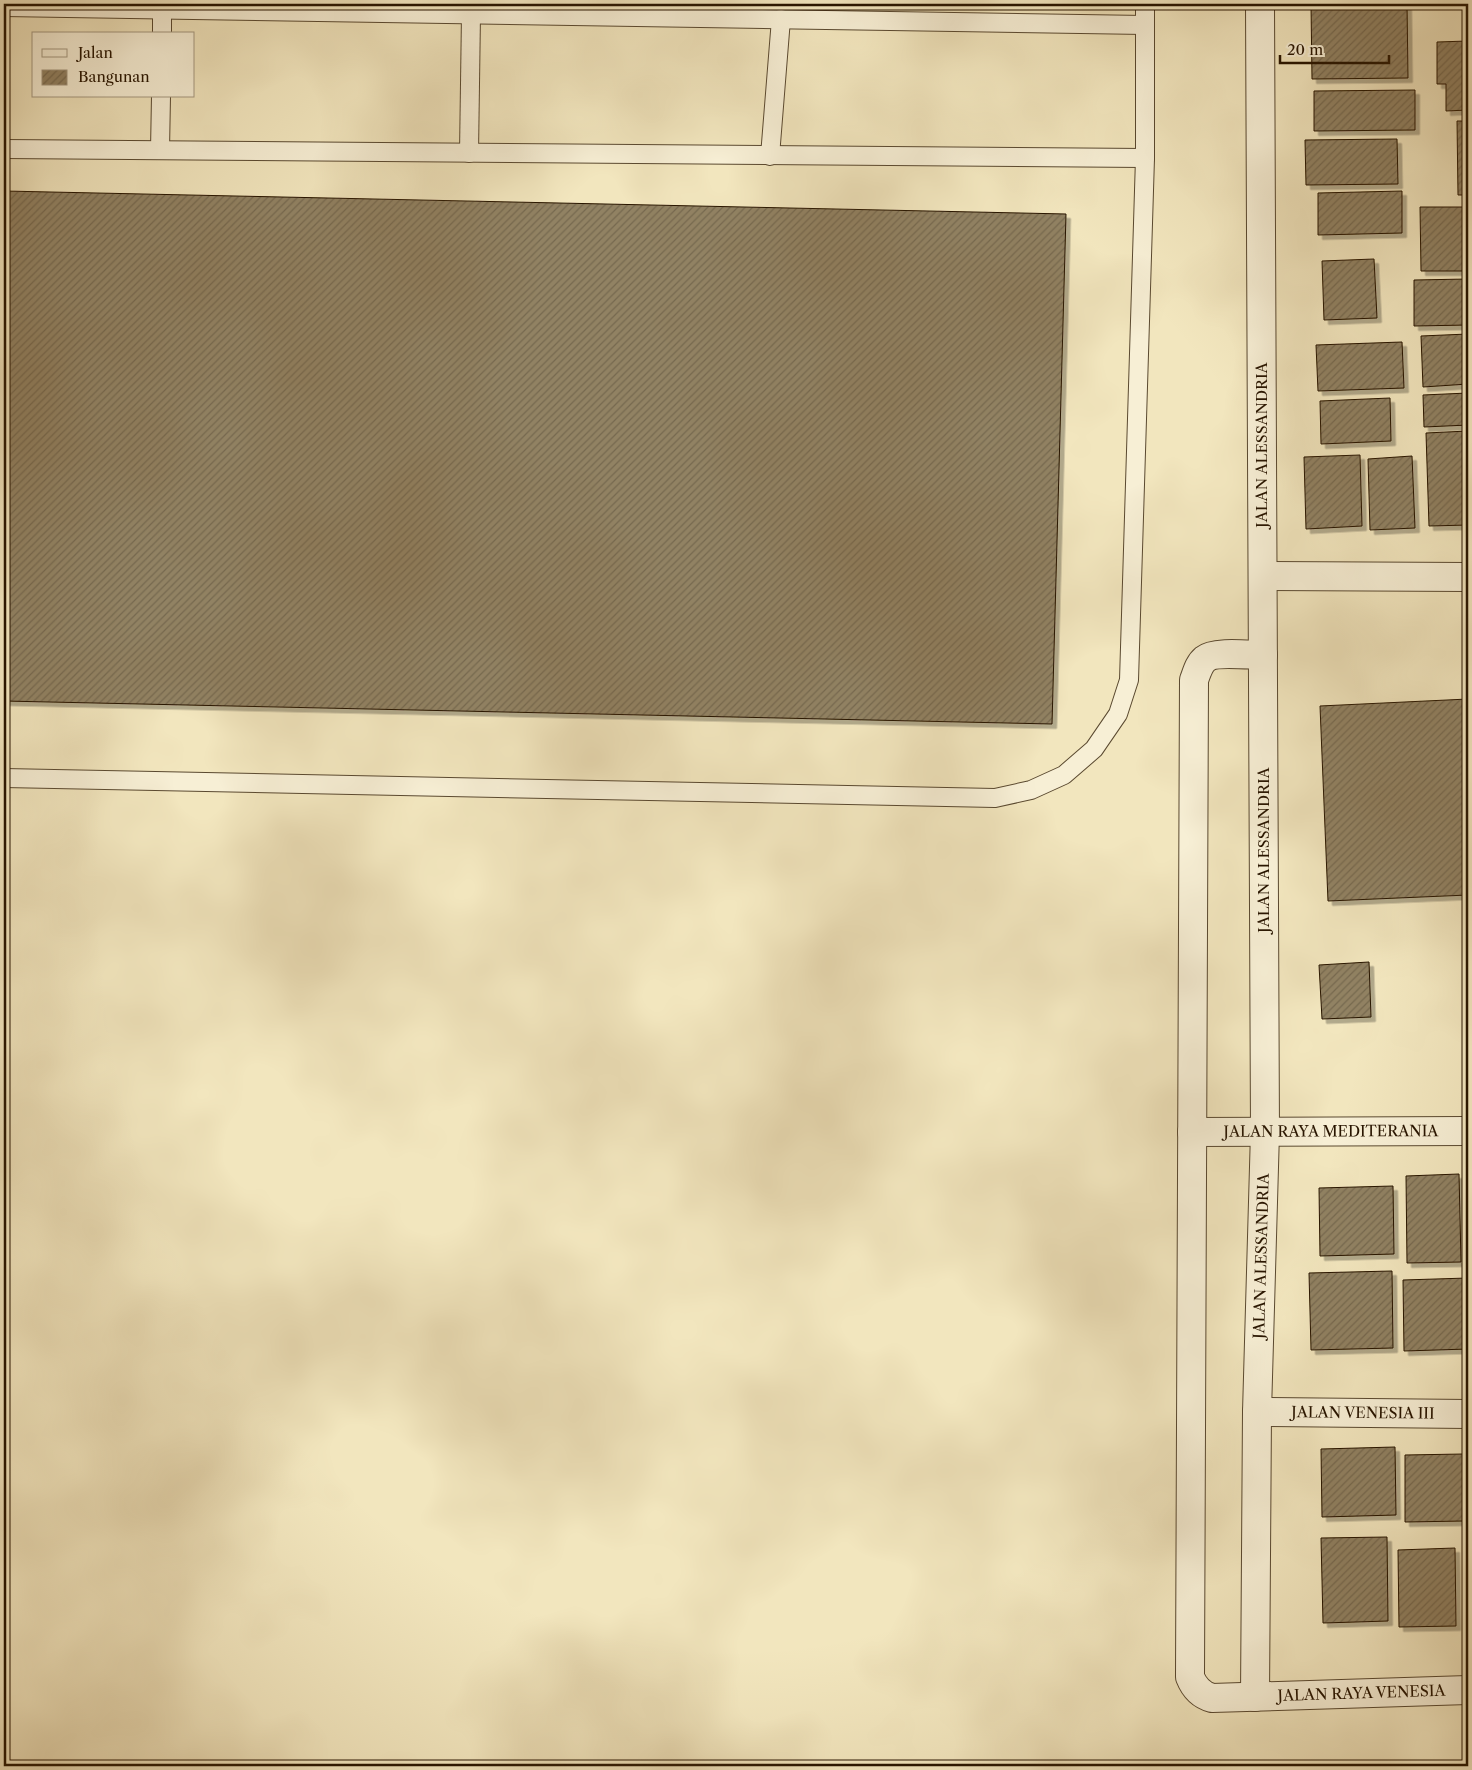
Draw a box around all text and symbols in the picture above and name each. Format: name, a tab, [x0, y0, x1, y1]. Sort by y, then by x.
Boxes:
legend	[32, 32, 195, 98]
scale bar	[1280, 32, 1388, 64]
text: 20 m	[1287, 40, 1323, 59]
text: Jalan	[76, 43, 113, 62]
text: Bangunan	[78, 67, 150, 86]
street label: JALAN ALESSANDRIA	[1252, 361, 1271, 530]
street label: JALAN ALESSANDRIA	[1254, 766, 1273, 935]
street label: JALAN RAYA MEDITERANIA	[1222, 1121, 1439, 1141]
street label: JALAN ALESSANDRIA	[1249, 1172, 1273, 1341]
street label: JALAN VENESIA III	[1289, 1402, 1435, 1423]
street label: JALAN RAYA VENESIA	[1275, 1681, 1447, 1705]

